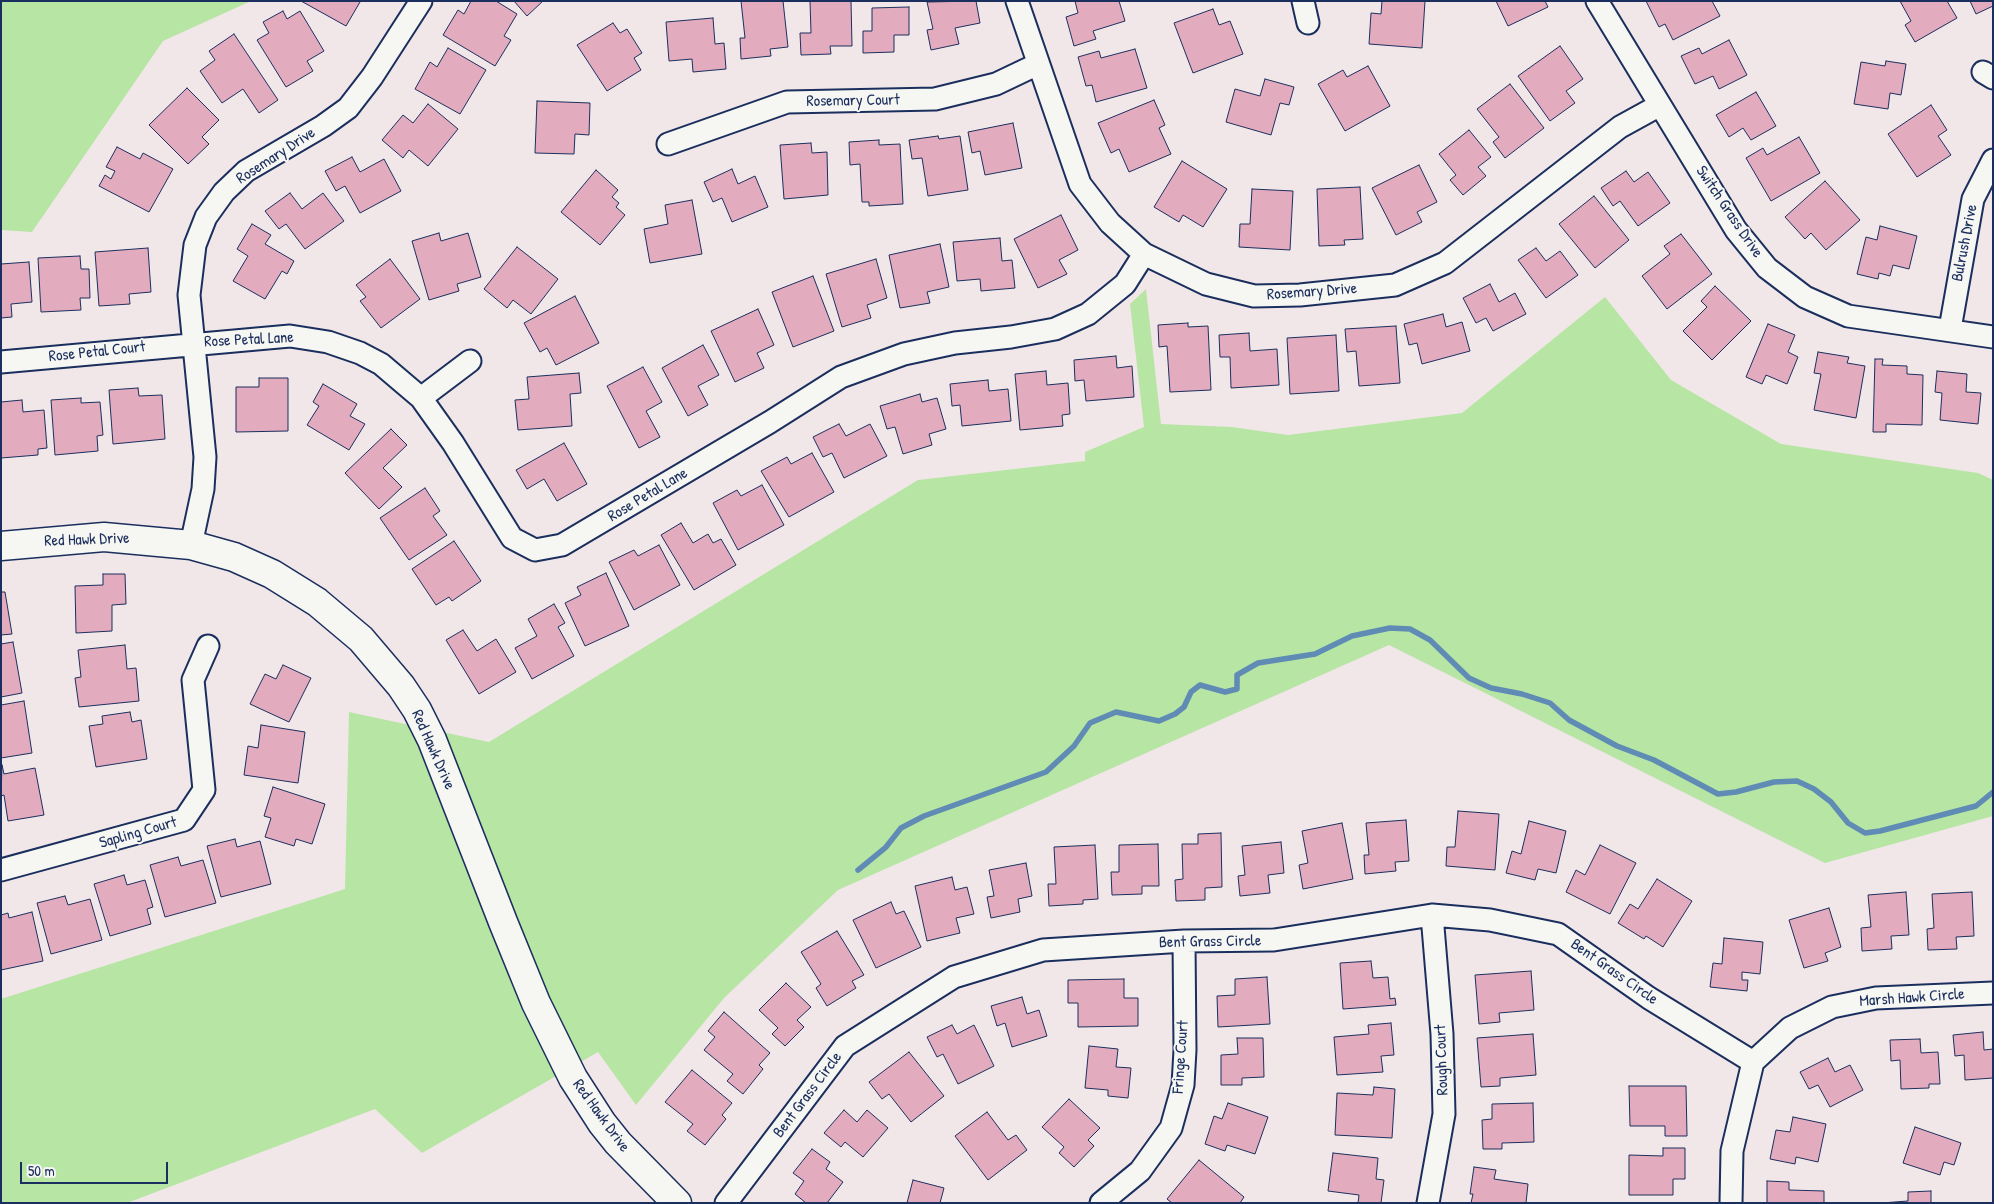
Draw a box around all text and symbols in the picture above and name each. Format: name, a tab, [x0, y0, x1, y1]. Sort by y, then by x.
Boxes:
street label: Rosemary Court	[806, 91, 900, 111]
street label: Rosemary Drive	[233, 123, 319, 189]
street label: Switch Grass Drive	[1691, 162, 1767, 262]
street label: Bulrush Drive	[1948, 203, 1982, 283]
street label: Rosemary Drive	[1266, 279, 1358, 305]
street label: Rose Petal Lane	[204, 328, 294, 352]
street label: Rose Petal Court	[48, 337, 146, 367]
street label: Rose Petal Lane	[605, 464, 691, 526]
street label: Red Hawk Drive	[44, 529, 130, 551]
street label: Red Hawk Drive	[407, 707, 459, 793]
street label: Sapling Court	[97, 813, 179, 853]
street label: Bent Grass Circle	[1159, 932, 1261, 952]
street label: Bent Grass Circle	[1567, 935, 1661, 1009]
street label: Marsh Hawk Circle	[1859, 985, 1965, 1011]
street label: Fringe Court	[1169, 1020, 1193, 1094]
street label: Rough Court	[1431, 1024, 1453, 1096]
street label: Bent Grass Circle	[770, 1048, 846, 1142]
street label: Red Hawk Drive	[568, 1076, 634, 1156]
scale bar	[22, 1152, 170, 1184]
text: 50 m	[28, 1160, 55, 1181]

